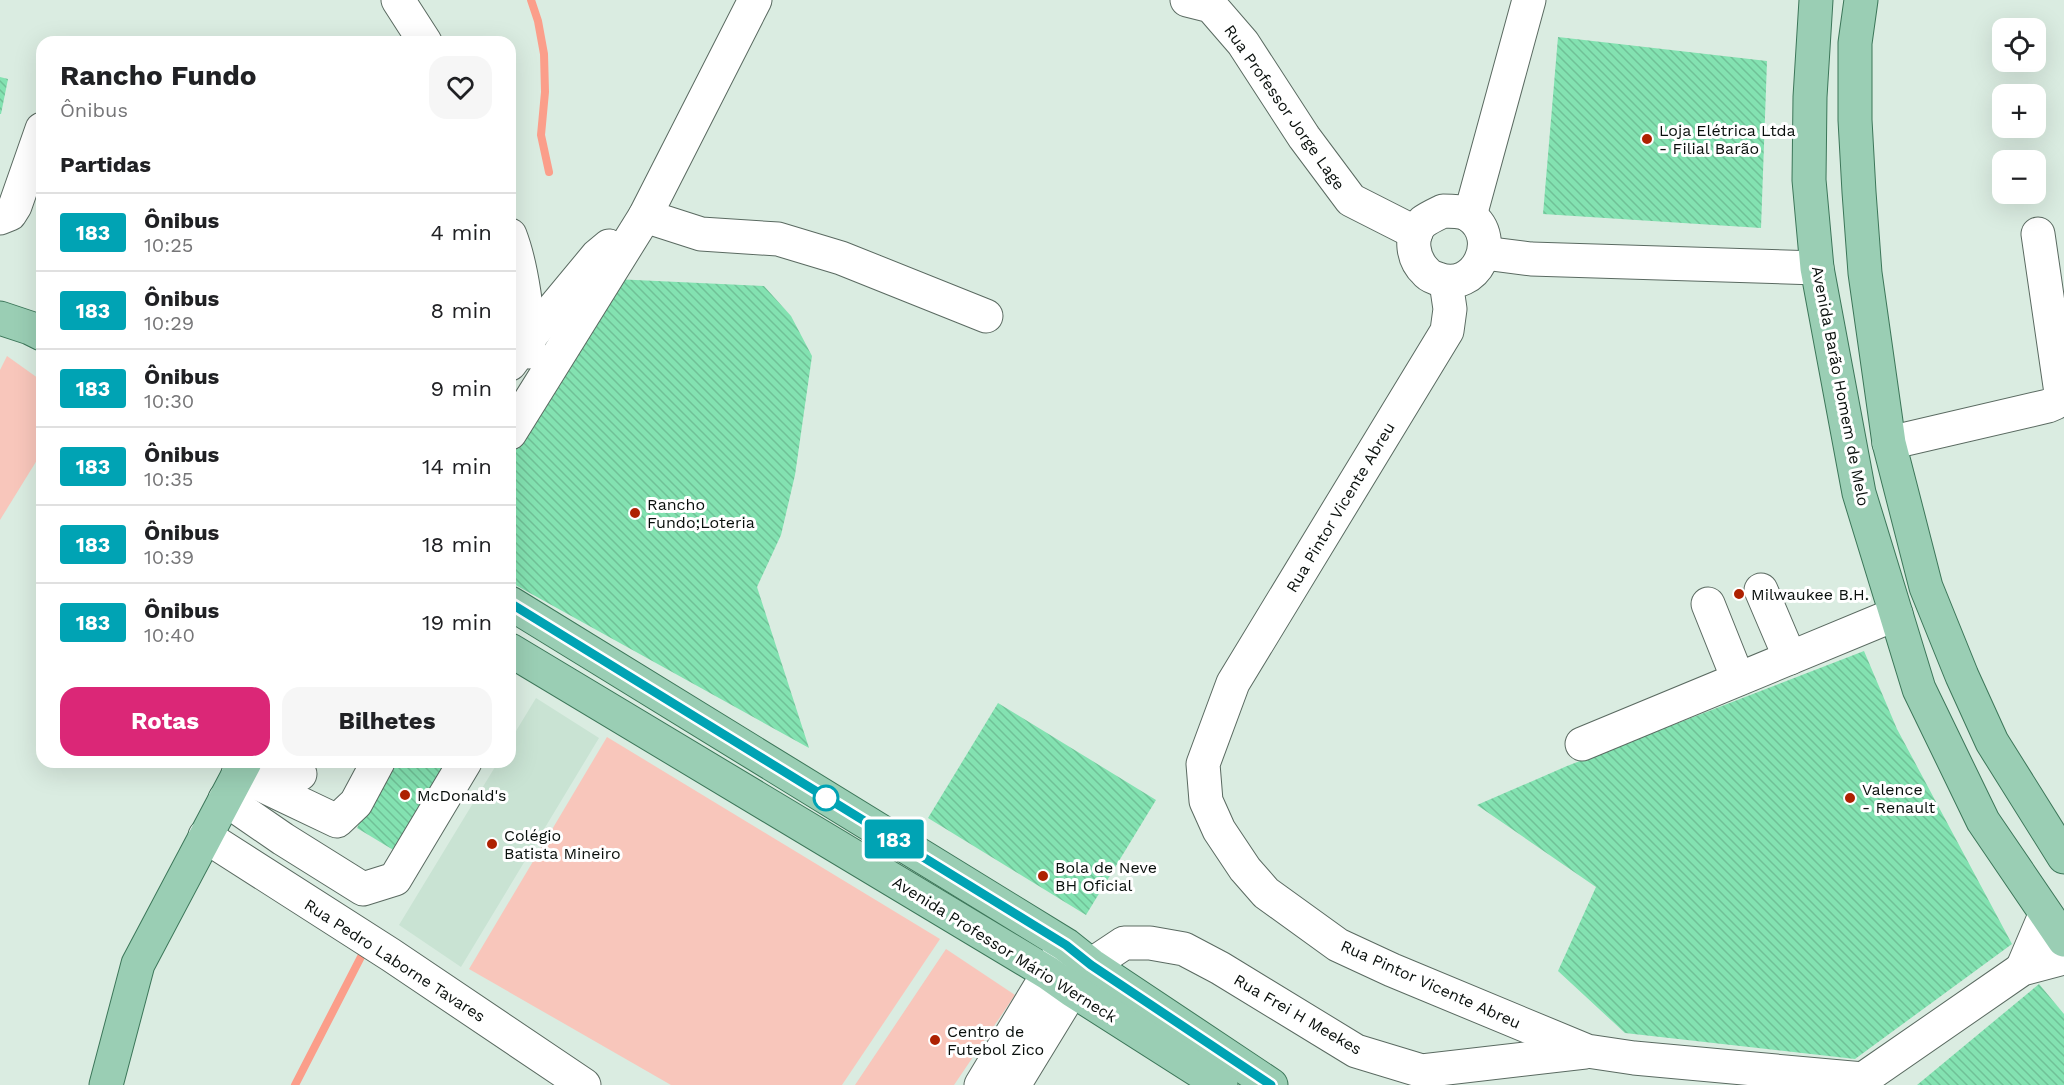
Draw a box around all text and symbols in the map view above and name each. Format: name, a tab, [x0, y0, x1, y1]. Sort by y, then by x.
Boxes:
map controls	[1992, 18, 2046, 204]
button: locate	[1992, 18, 2046, 72]
street label: Rua Professor Jorge Lage	[1220, 21, 1349, 193]
button: heart	[429, 56, 492, 119]
text: Rancho Fundo	[60, 59, 257, 92]
button: +	[1992, 84, 2046, 138]
text: Ônibus	[60, 98, 128, 122]
place label: Loja Elétrica Ltda - Filial Barão	[1659, 121, 1796, 158]
marker: Loja Elétrica Ltda - Filial Barão	[1640, 132, 1654, 146]
button: −	[1992, 150, 2046, 204]
text: Partidas	[60, 152, 151, 177]
text: Ônibus	[144, 208, 219, 233]
text: 183	[76, 220, 110, 245]
text: 4 min	[431, 220, 492, 245]
text: 10:25	[144, 233, 193, 257]
street label: Avenida Barão Homem de Melo	[1808, 264, 1873, 508]
text: Ônibus	[144, 286, 219, 311]
text: 183	[76, 298, 110, 323]
text: 8 min	[431, 298, 492, 323]
text: 10:29	[144, 311, 194, 335]
text: Ônibus	[144, 364, 219, 389]
text: 183	[76, 376, 110, 401]
text: 9 min	[430, 376, 492, 401]
text: 10:30	[144, 389, 194, 413]
street label: Rua Pintor Vicente Abreu	[1282, 419, 1399, 596]
text: Ônibus	[144, 442, 219, 467]
text: 183	[76, 454, 110, 479]
text: 14 min	[422, 454, 492, 479]
text: 10:35	[144, 467, 193, 491]
place label: Rancho Fundo;Loteria	[647, 495, 755, 532]
marker: Rancho Fundo;Loteria	[628, 506, 642, 520]
text: Ônibus	[144, 520, 219, 545]
text: 183	[76, 532, 110, 557]
text: 18 min	[422, 532, 492, 557]
text: 10:39	[144, 545, 194, 569]
place label: Milwaukee B.H.	[1751, 585, 1869, 604]
marker: Milwaukee B.H.	[1732, 587, 1746, 601]
text: Ônibus	[144, 598, 219, 623]
text: 183	[76, 610, 110, 635]
text: 19 min	[422, 610, 492, 635]
text: 10:40	[144, 623, 195, 647]
button: Rotas	[60, 687, 270, 756]
button: Bilhetes	[282, 687, 492, 756]
place label: Valence - Renault	[1862, 780, 1936, 817]
unlabelled marker	[813, 785, 839, 811]
place label: McDonald's	[417, 786, 507, 805]
marker: McDonald's	[398, 788, 412, 802]
marker: Valence - Renault	[1843, 791, 1857, 805]
line badge: 183	[860, 820, 928, 858]
place label: Colégio Batista Mineiro	[504, 826, 621, 863]
text: 183	[877, 827, 911, 852]
marker: Colégio Batista Mineiro	[485, 837, 499, 851]
place label: Bola de Neve BH Oficial	[1055, 858, 1157, 895]
marker: Bola de Neve BH Oficial	[1036, 869, 1050, 883]
street label: Avenida Professor Mário Werneck	[889, 872, 1120, 1027]
street label: Rua Pedro Laborne Tavares	[301, 895, 489, 1026]
street label: Rua Pintor Vicente Abreu	[1338, 936, 1524, 1033]
street label: Rua Frei H Meekes	[1230, 970, 1365, 1059]
place label: Centro de Futebol Zico	[947, 1022, 1044, 1059]
marker: Centro de Futebol Zico	[928, 1033, 942, 1047]

